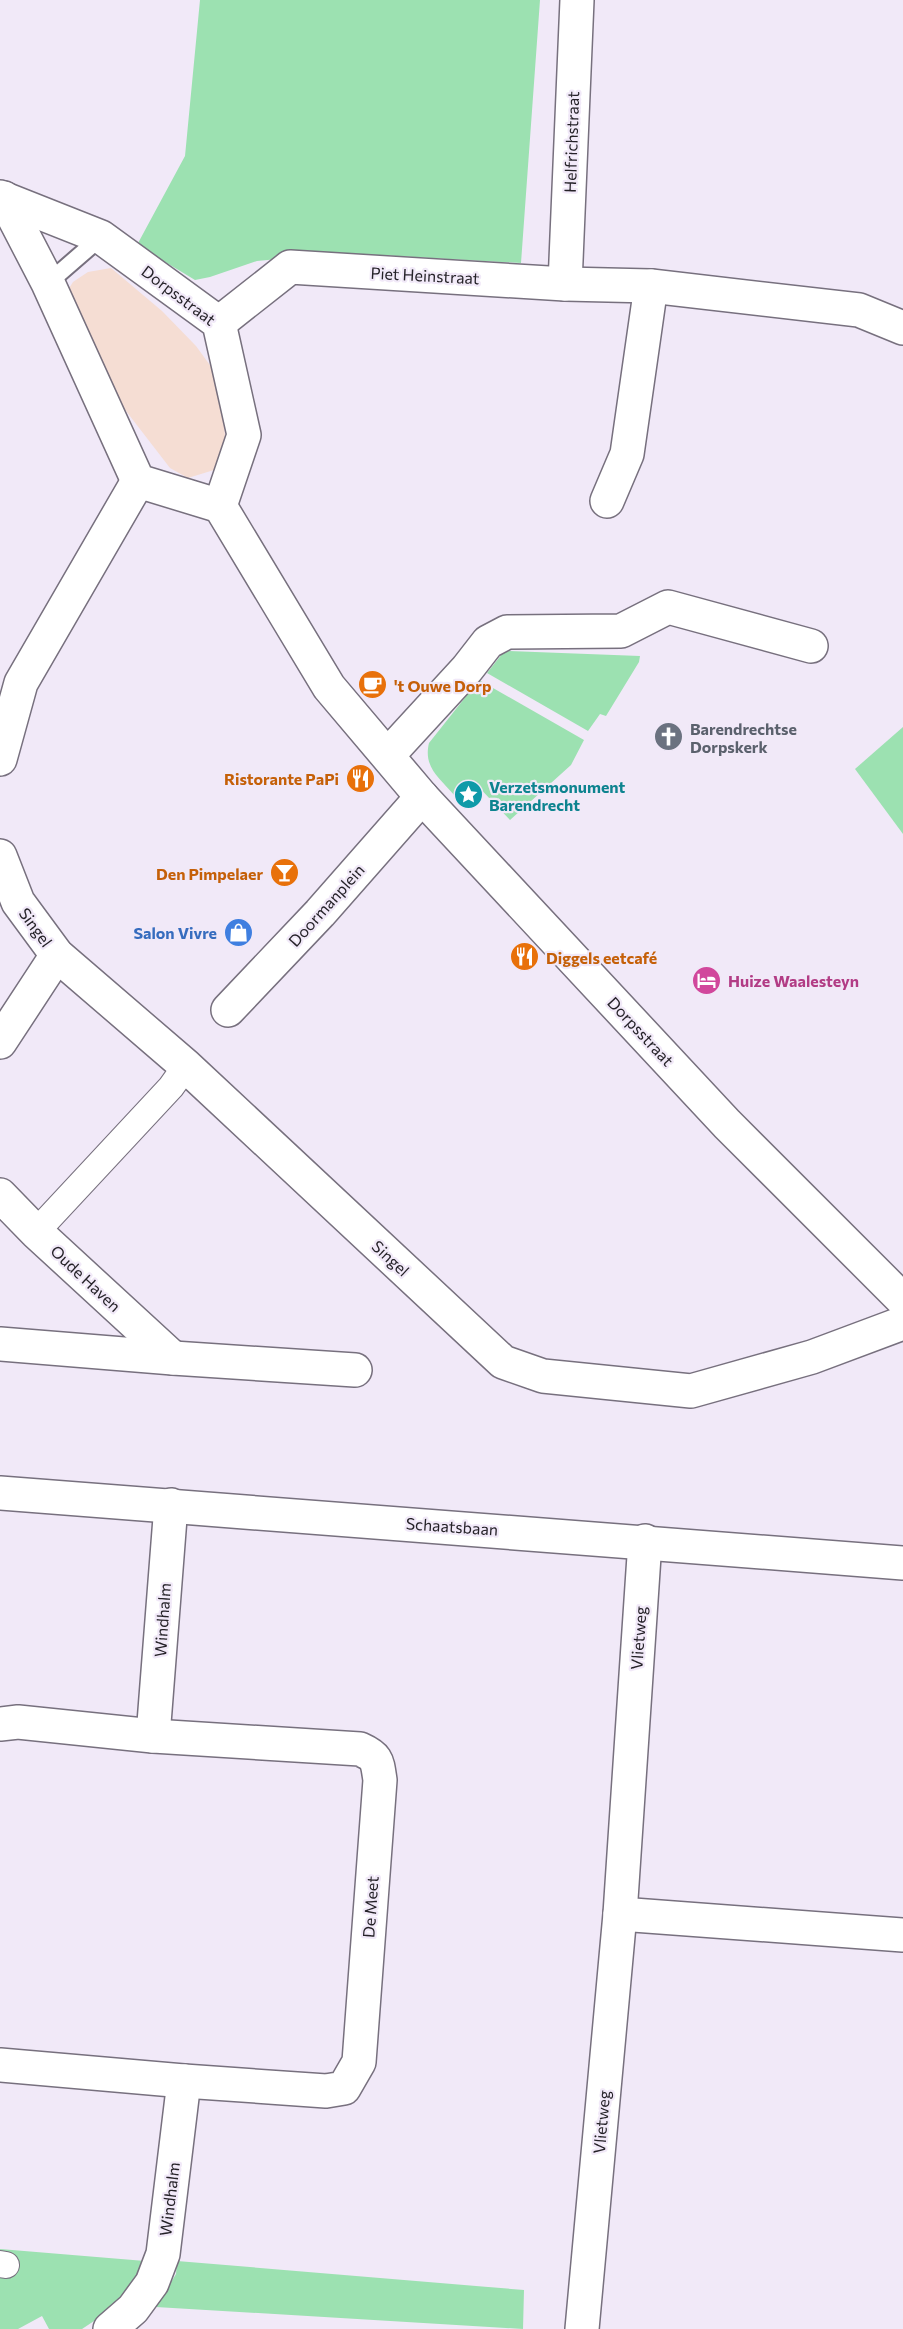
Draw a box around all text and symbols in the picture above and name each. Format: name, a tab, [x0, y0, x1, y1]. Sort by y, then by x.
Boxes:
street label: Helfrichstraat	[560, 90, 582, 193]
street label: Dorpsstraat	[138, 261, 220, 329]
street label: Piet Heinstraat	[370, 263, 480, 287]
cafe icon: 't Ouwe Dorp	[357, 669, 389, 701]
place label: 't Ouwe Dorp	[394, 676, 491, 695]
place label: Barendrechtse Dorpskerk	[690, 719, 797, 756]
church icon: Barendrechtse Dorpskerk	[653, 721, 685, 753]
restaurant icon: Ristorante PaPi	[344, 762, 376, 794]
place label: Ristorante PaPi	[224, 769, 339, 788]
place label: Verzetsmonument Barendrecht	[489, 777, 626, 814]
place icon: Verzetsmonument Barendrecht	[452, 779, 484, 811]
bar icon: Den Pimpelaer	[268, 857, 300, 889]
street label: Doormanplein	[284, 860, 368, 950]
place label: Den Pimpelaer	[156, 864, 263, 883]
street label: Singel	[15, 904, 57, 950]
shop icon: Salon Vivre	[222, 916, 254, 948]
place label: Salon Vivre	[133, 923, 217, 942]
restaurant icon: Diggels eetcafé	[509, 941, 541, 973]
place label: Diggels eetcafé	[546, 948, 657, 967]
hotel icon: Huize Waalesteyn	[691, 964, 723, 996]
place label: Huize Waalesteyn	[728, 971, 859, 990]
street label: Dorpsstraat	[604, 992, 678, 1070]
street label: Singel	[369, 1236, 413, 1280]
street label: Oude Haven	[47, 1241, 125, 1315]
street label: Schaatsbaan	[405, 1513, 499, 1539]
street label: Windhalm	[150, 1582, 174, 1658]
street label: Vlietweg	[626, 1605, 650, 1670]
street label: De Meet	[358, 1875, 382, 1939]
street label: Vlietweg	[589, 2089, 613, 2155]
street label: Windhalm	[155, 2161, 183, 2237]

